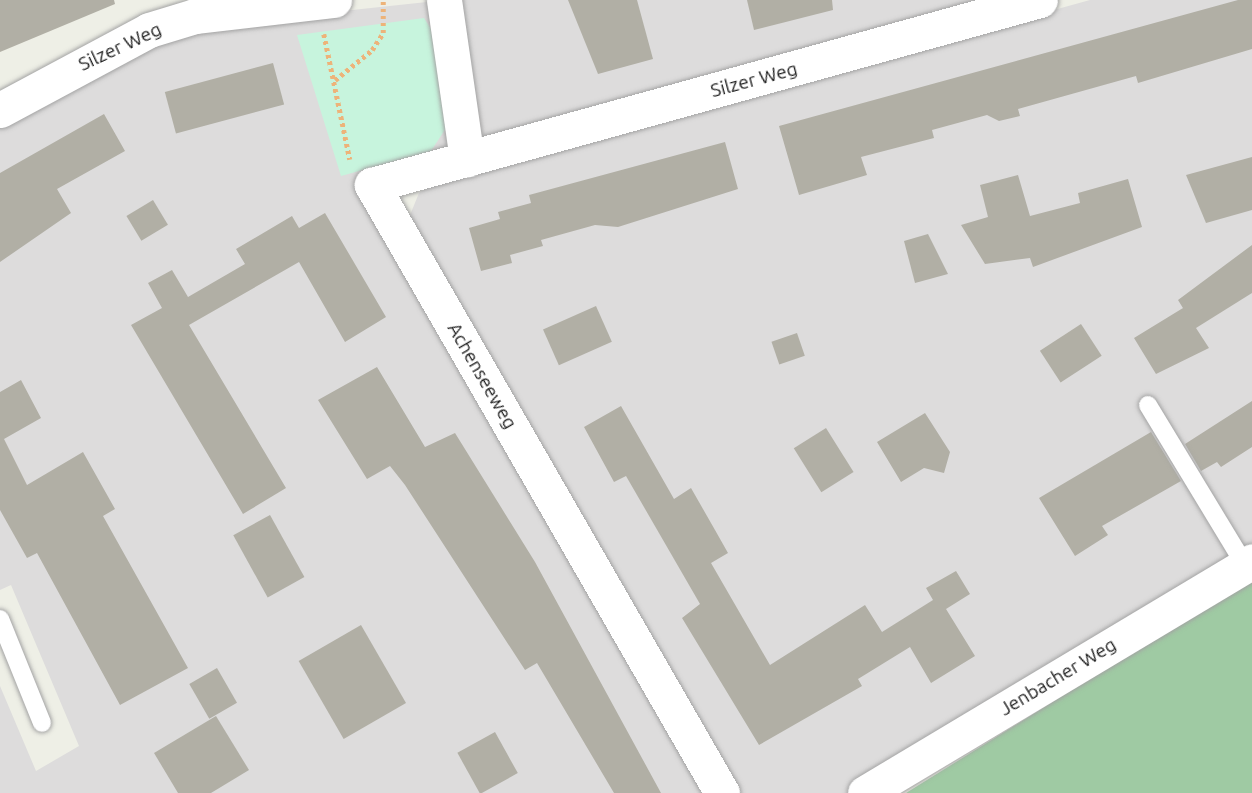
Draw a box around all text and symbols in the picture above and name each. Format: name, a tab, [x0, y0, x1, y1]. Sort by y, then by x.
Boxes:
street label: Silzer Weg	[75, 18, 165, 76]
street label: Silzer Weg	[708, 57, 800, 103]
street label: Achenseeweg	[442, 319, 522, 433]
street label: Jenbacher Weg	[996, 633, 1120, 721]

